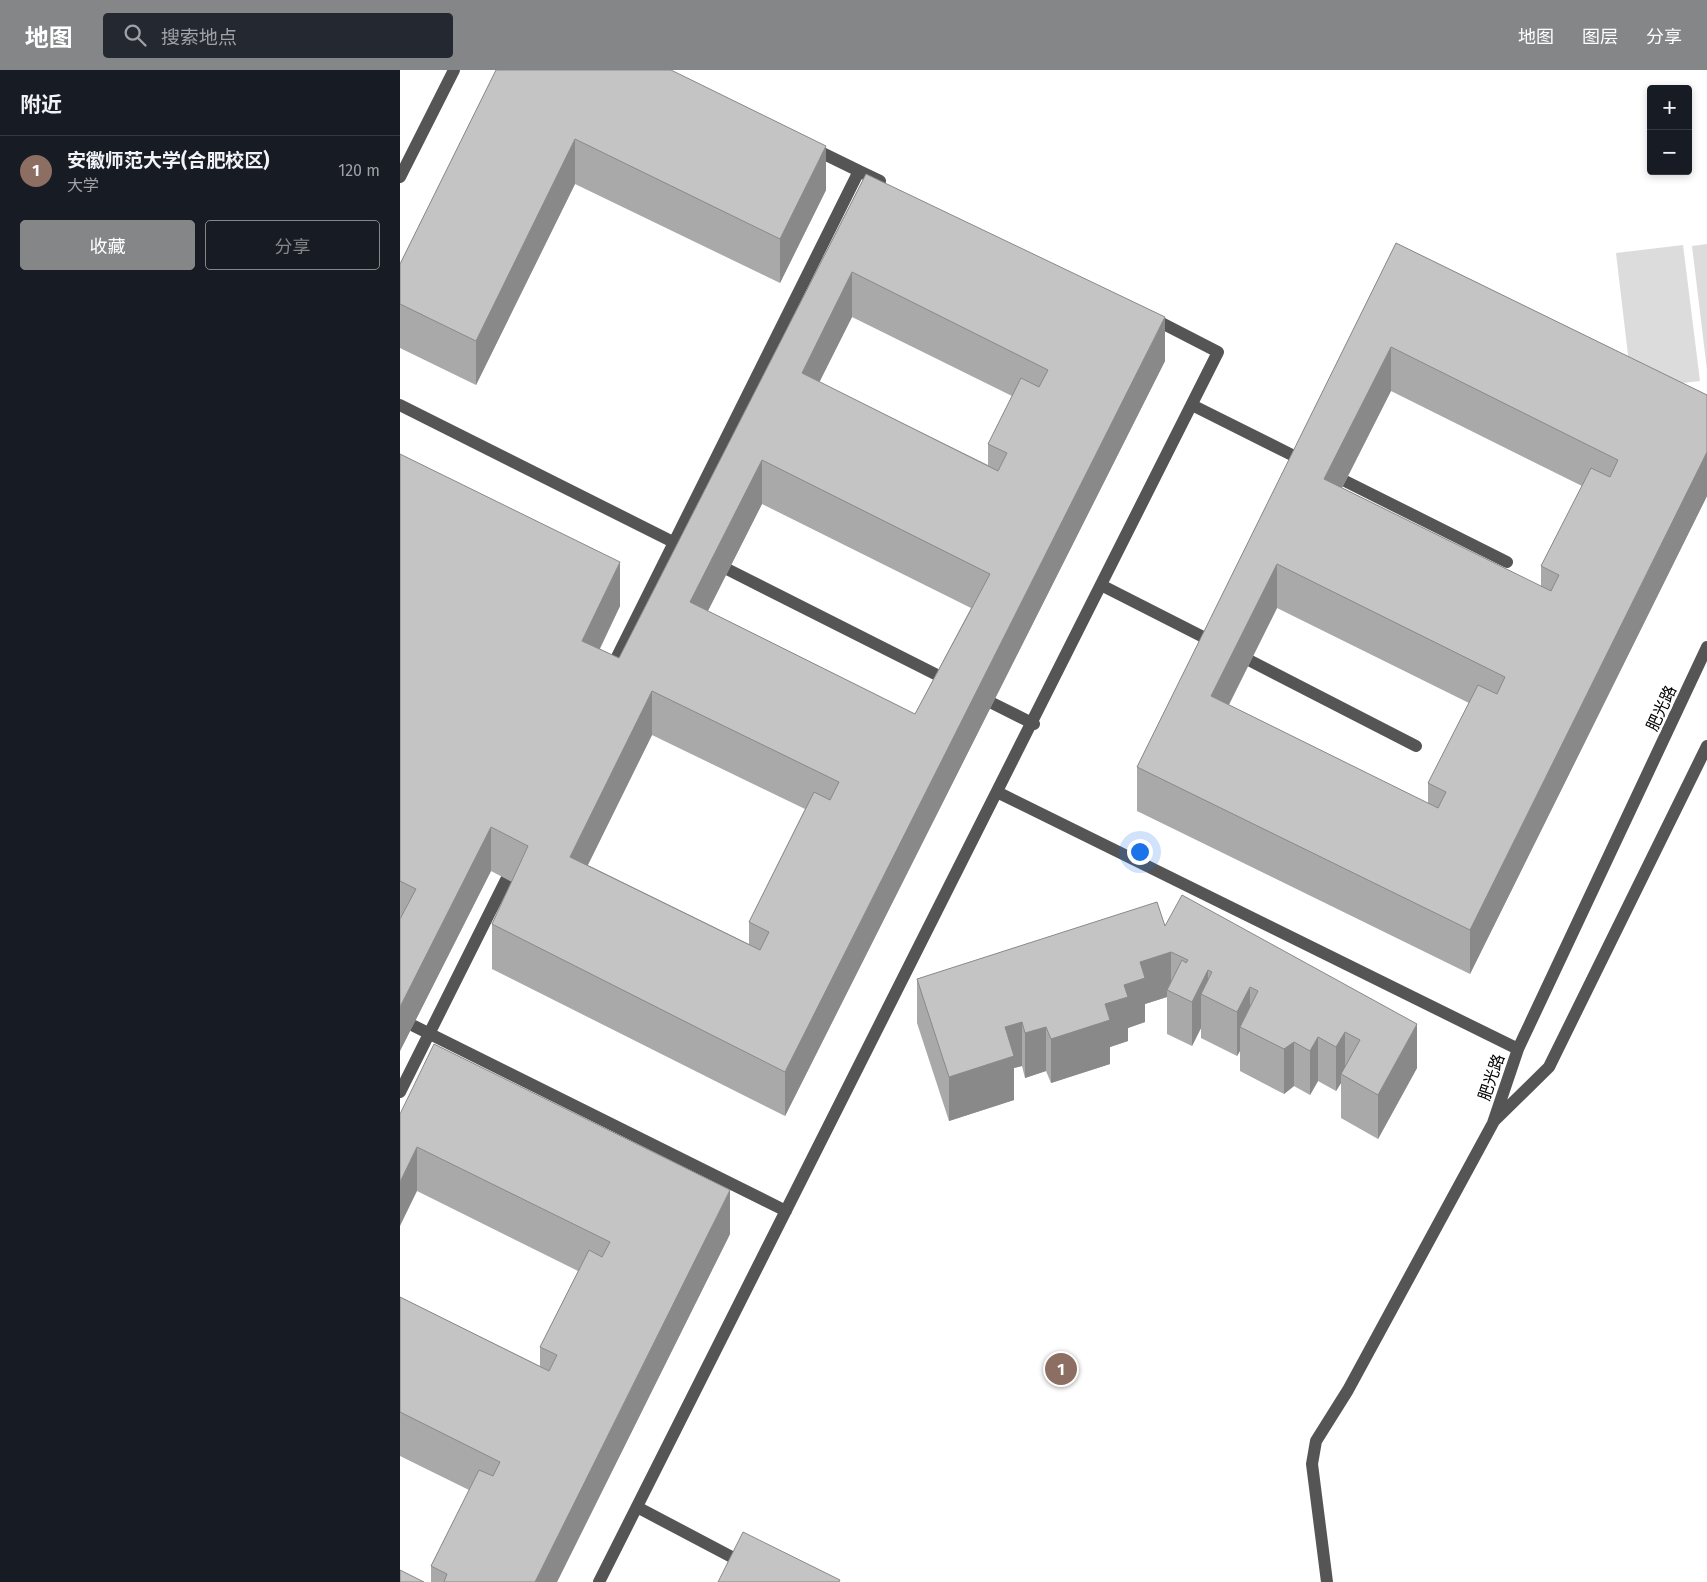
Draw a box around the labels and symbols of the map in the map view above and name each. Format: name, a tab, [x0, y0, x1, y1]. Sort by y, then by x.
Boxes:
street label: 肥光路	[1643, 682, 1680, 734]
your location	[1127, 839, 1153, 865]
street label: 肥光路	[1475, 1051, 1508, 1103]
pin: 1	[1045, 1350, 1077, 1388]

